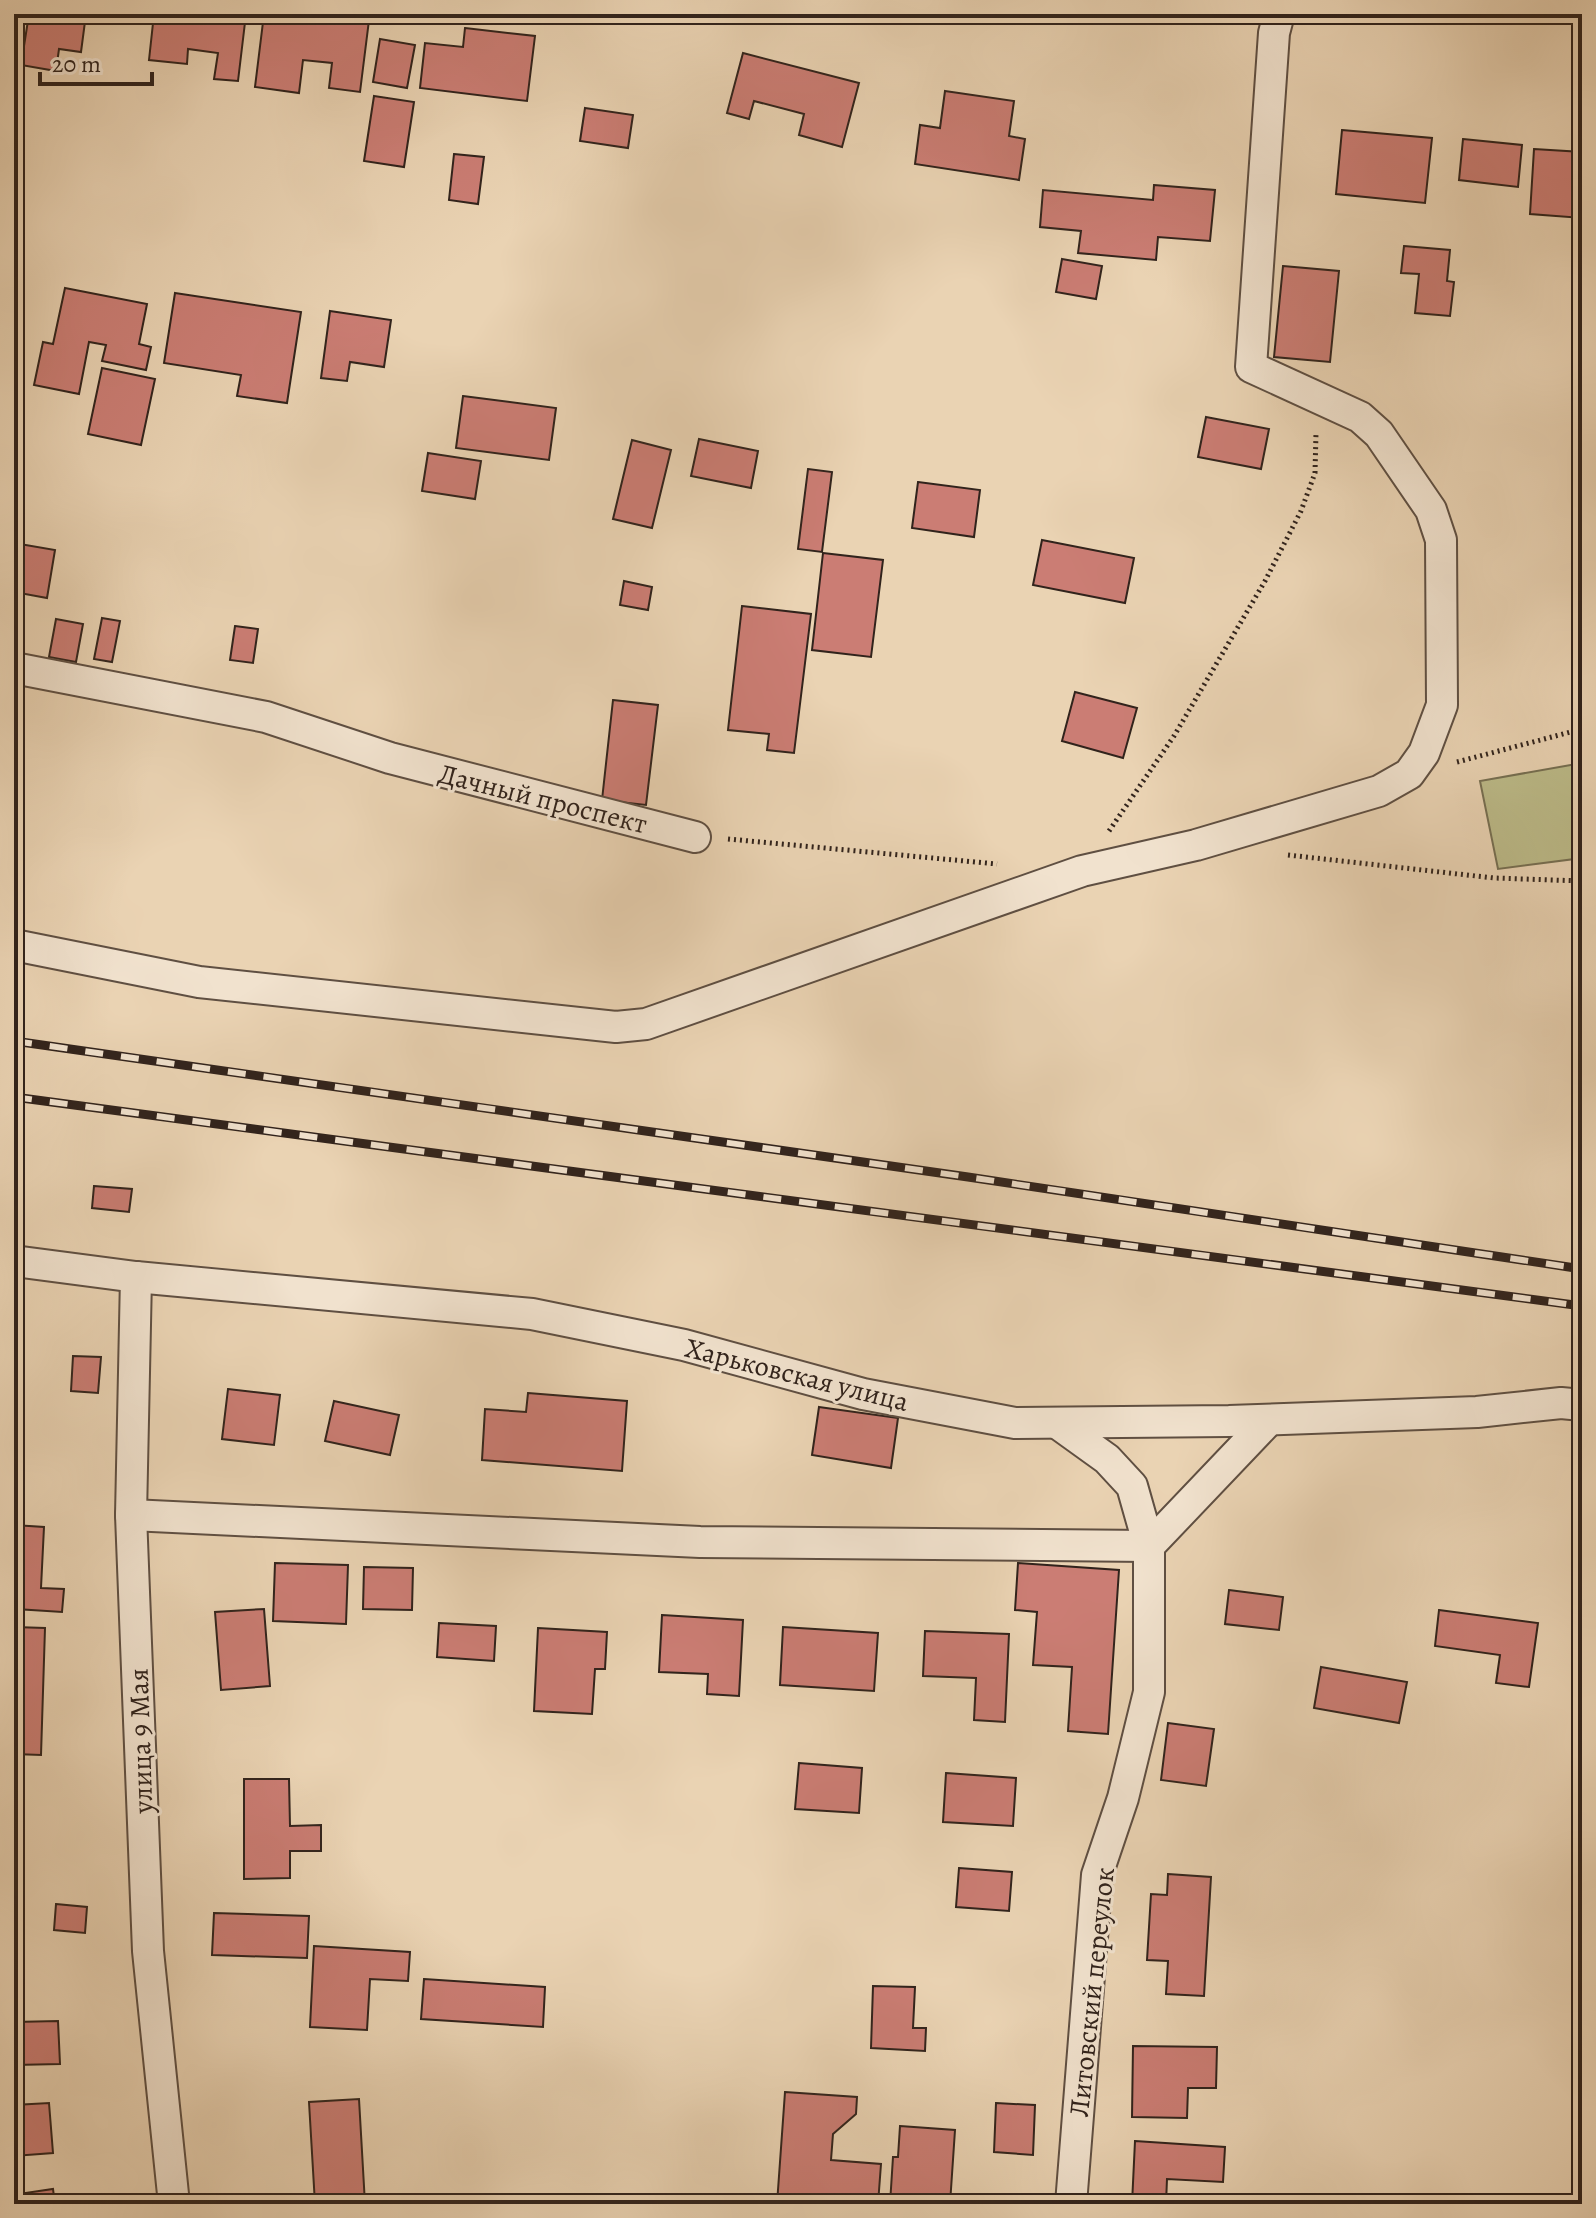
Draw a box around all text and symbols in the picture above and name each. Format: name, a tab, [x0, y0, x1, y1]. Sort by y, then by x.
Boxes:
scale bar	[40, 36, 152, 86]
text: 20 m	[52, 48, 101, 80]
street label: Дачный проспект	[434, 755, 651, 843]
street label: Харьковская улица	[681, 1329, 913, 1421]
street label: улица 9 Мая	[119, 1668, 163, 1815]
street label: Литовский переулок	[1060, 1865, 1124, 2119]

